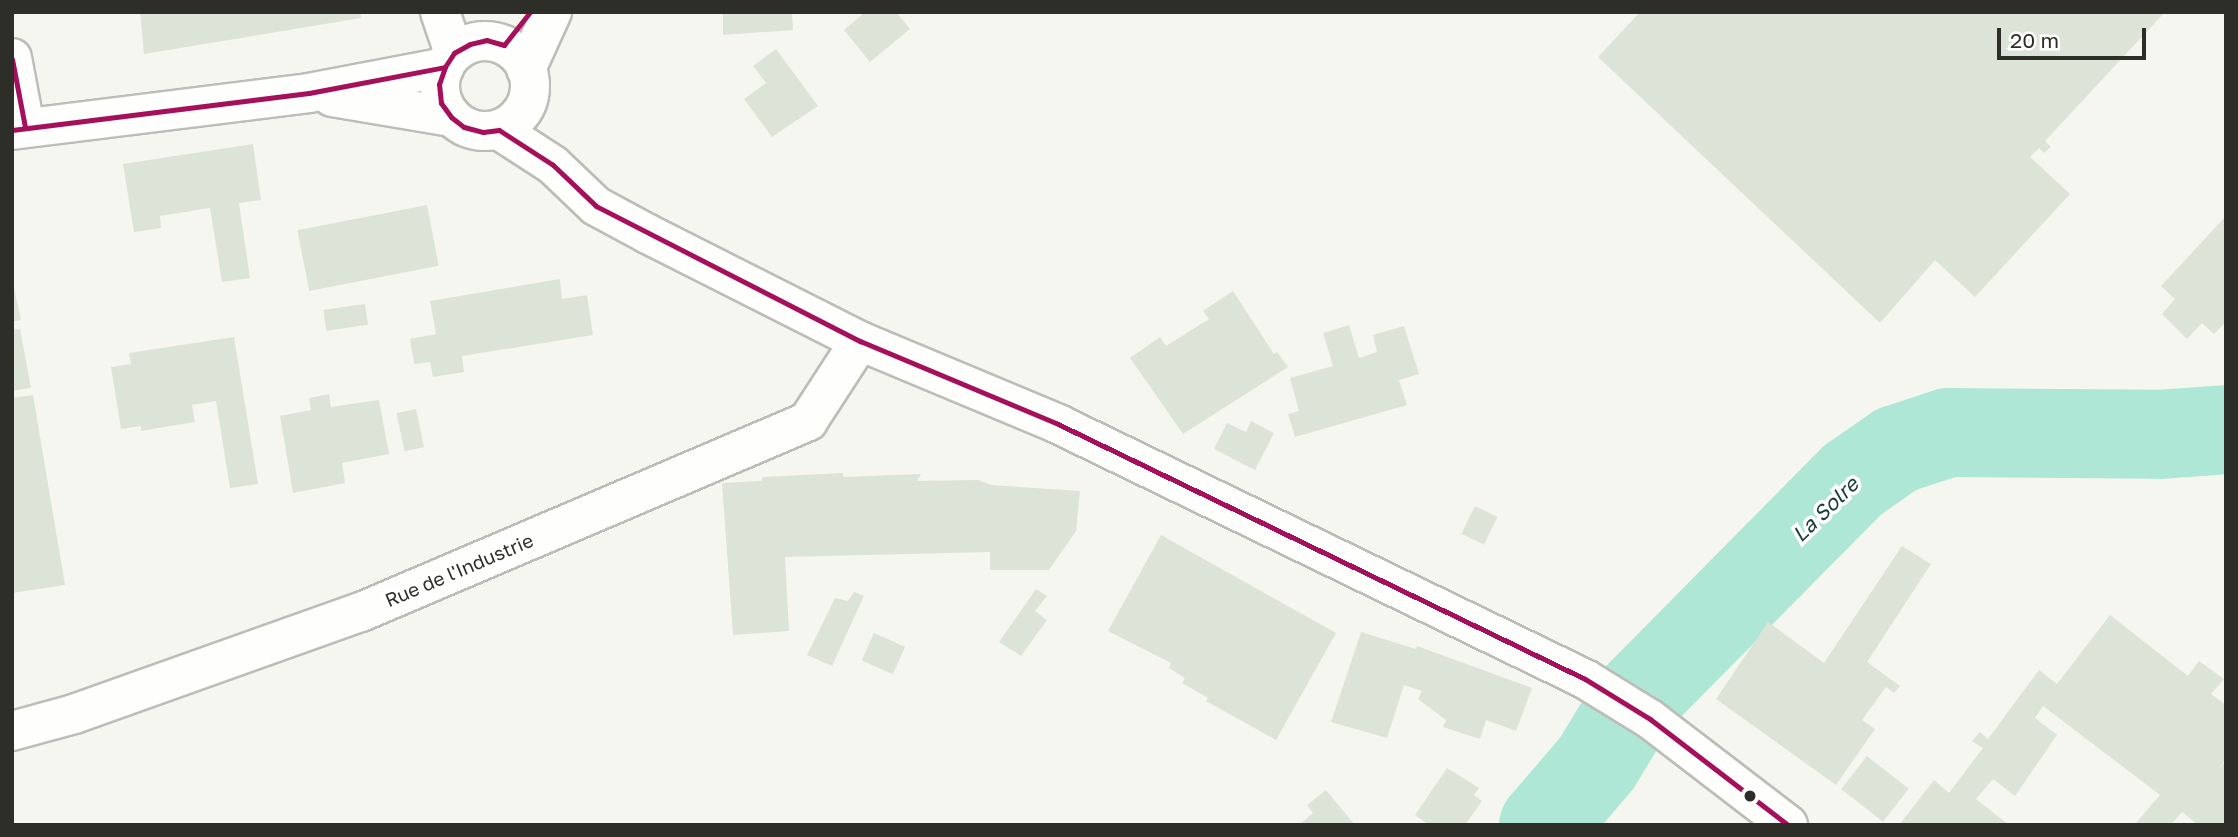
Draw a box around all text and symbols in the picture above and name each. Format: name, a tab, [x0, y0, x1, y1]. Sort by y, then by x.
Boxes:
scale bar	[2000, 14, 2149, 58]
text: 20 m	[2010, 27, 2059, 53]
water label: La Solre	[1787, 471, 1863, 547]
street label: Rue de l'Industrie	[381, 528, 537, 612]
unlabelled marker	[1743, 789, 1757, 803]

